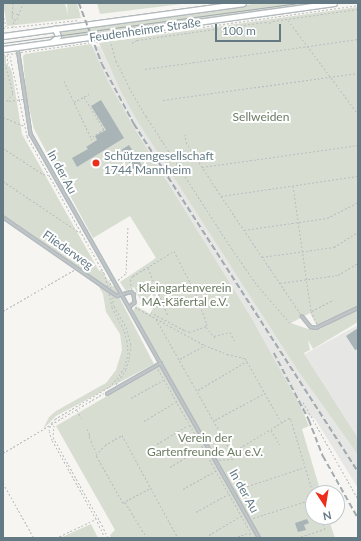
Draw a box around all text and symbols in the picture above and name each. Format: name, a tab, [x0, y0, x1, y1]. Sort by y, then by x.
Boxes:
street label: Feudenheimer Straße	[88, 15, 202, 45]
scale bar	[217, 16, 283, 42]
text: 100 m	[222, 23, 256, 38]
park label: Sellweiden	[233, 110, 289, 124]
street label: In der Au	[44, 147, 80, 197]
place label: Schützengesellschaft 1744 Mannheim	[104, 149, 214, 177]
marker: Schützengesellschaft 1744 Mannheim	[91, 158, 101, 168]
street label: Fliederweg	[40, 227, 96, 273]
park label: Kleingartenverein MA-Käfertal e.V.	[139, 281, 231, 309]
park label: Verein der Gartenfreunde Au e.V.	[147, 431, 263, 459]
street label: In der Au	[226, 466, 262, 516]
north arrow	[305, 485, 345, 525]
text: N	[322, 509, 333, 523]

